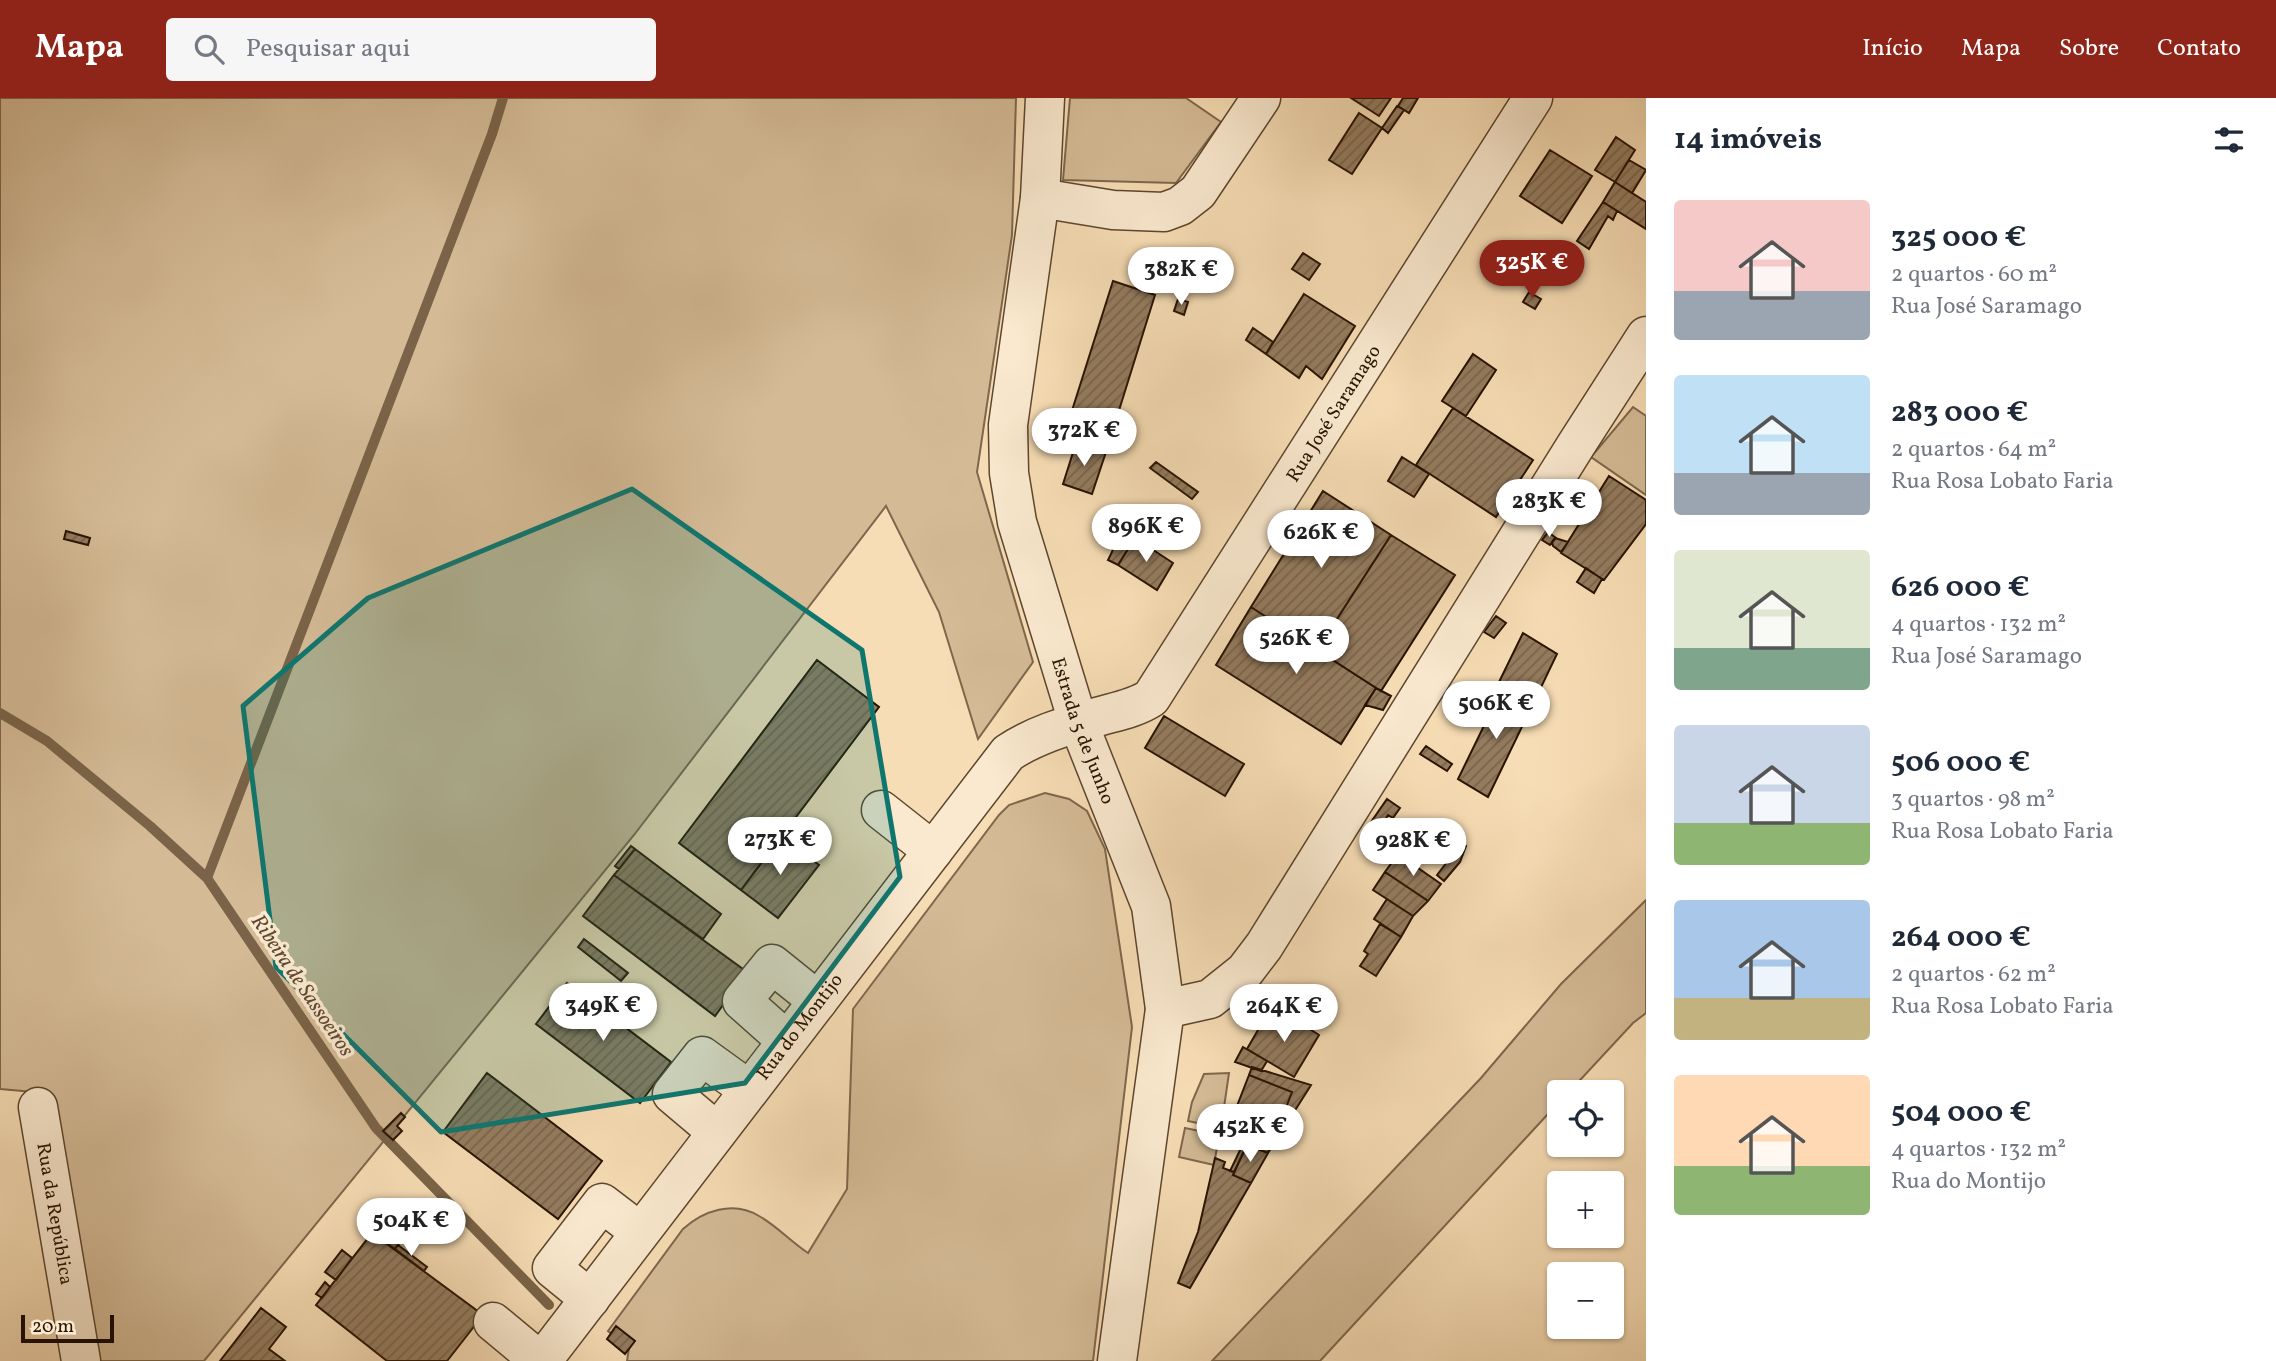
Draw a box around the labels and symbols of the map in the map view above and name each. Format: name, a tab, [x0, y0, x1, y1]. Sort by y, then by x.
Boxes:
pin: 325K €	[1475, 240, 1589, 300]
pin: 382K €	[1124, 248, 1238, 307]
street label: Rua José Saramago	[1281, 340, 1388, 487]
pin: 372K €	[1027, 408, 1141, 468]
pin: 283K €	[1492, 480, 1606, 539]
pin: 896K €	[1089, 504, 1203, 564]
pin: 626K €	[1264, 510, 1378, 570]
pin: 526K €	[1239, 616, 1353, 676]
street label: Estrada 5 de Junho	[1044, 655, 1120, 808]
pin: 506K €	[1439, 682, 1553, 741]
pin: 273K €	[723, 818, 837, 877]
pin: 928K €	[1356, 818, 1470, 878]
water label: Ribeira de Sassoeiros	[243, 909, 360, 1063]
street label: Rua do Montijo	[751, 969, 850, 1086]
pin: 349K €	[546, 984, 660, 1043]
pin: 264K €	[1227, 984, 1341, 1044]
pin: 452K €	[1193, 1104, 1307, 1164]
street label: Rua da República	[29, 1141, 79, 1287]
pin: 504K €	[354, 1198, 468, 1258]
scale bar	[21, 1312, 114, 1344]

